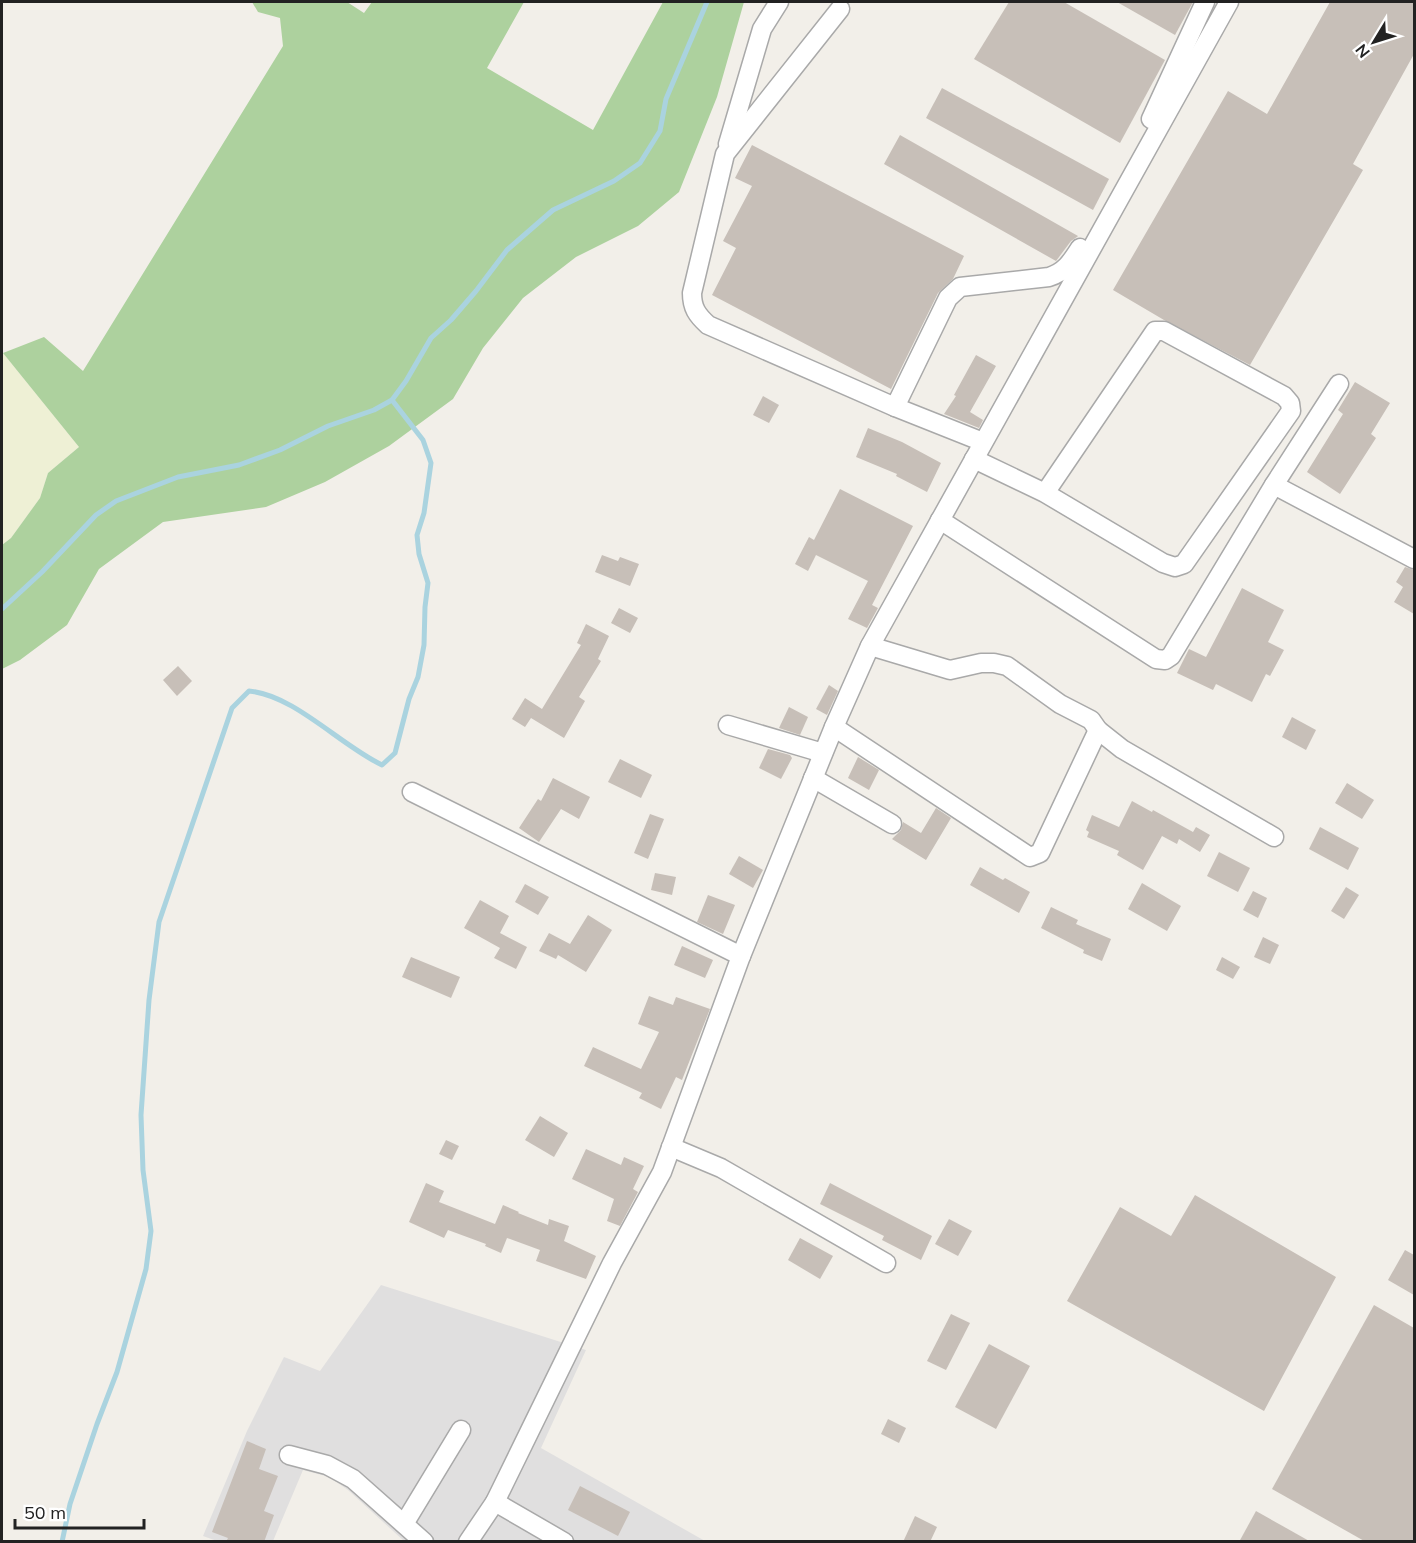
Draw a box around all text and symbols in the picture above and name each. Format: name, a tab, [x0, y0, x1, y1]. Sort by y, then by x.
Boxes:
north arrow	[1344, 12, 1404, 72]
text: N	[1351, 40, 1374, 62]
scale bar	[15, 1492, 144, 1530]
text: 50 m	[24, 1501, 66, 1524]

